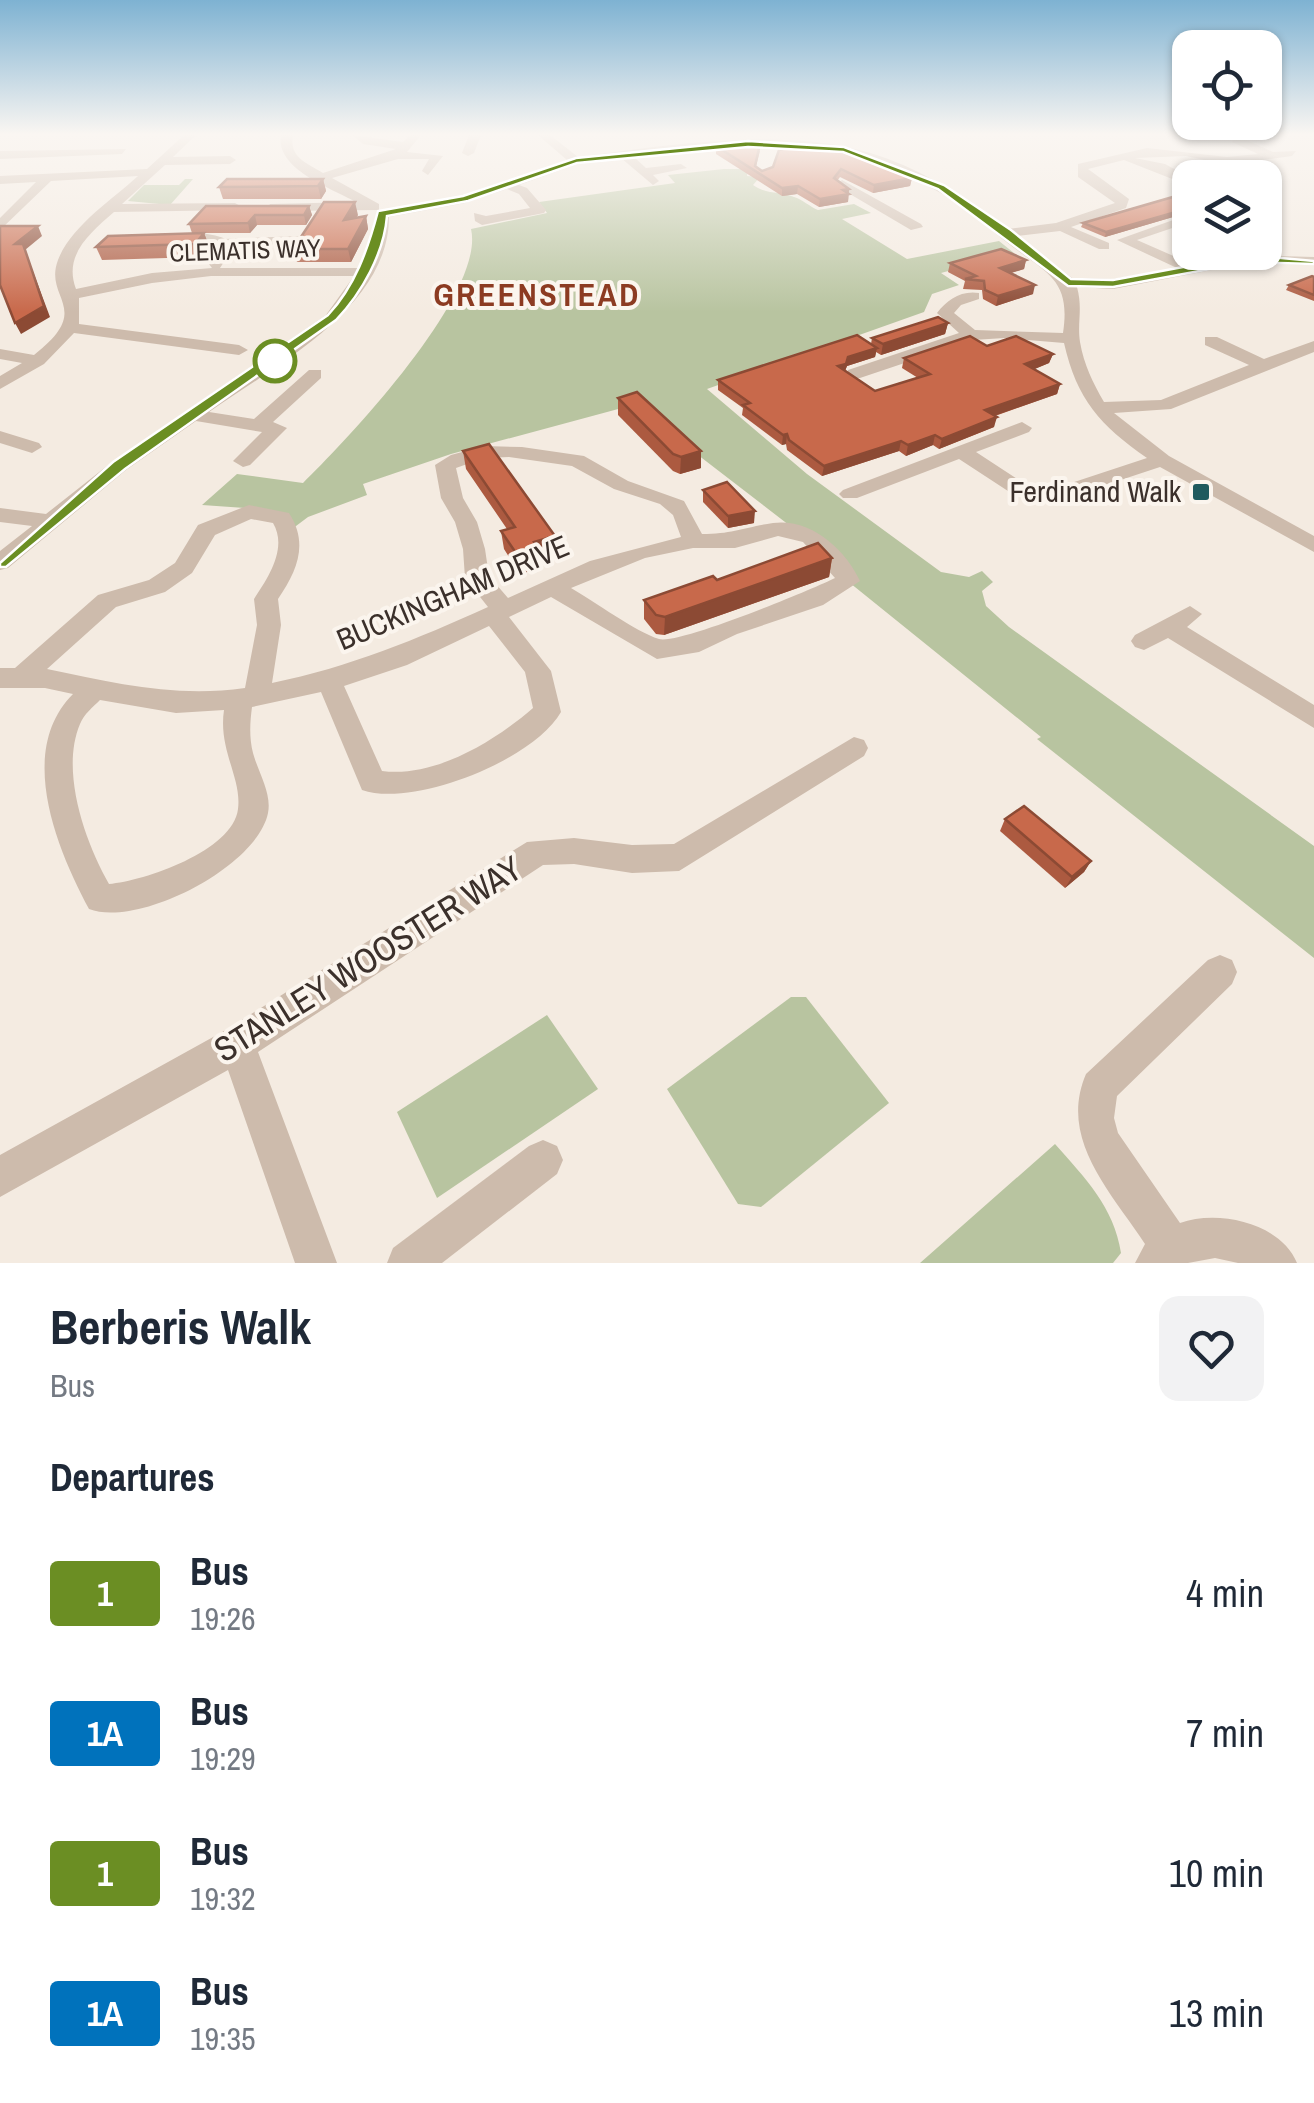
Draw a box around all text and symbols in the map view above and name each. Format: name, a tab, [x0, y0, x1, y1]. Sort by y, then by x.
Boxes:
map controls	[1172, 30, 1282, 270]
button: locate	[1172, 30, 1282, 140]
button: layers	[1172, 160, 1282, 270]
street label: CLEMATIS WAY	[169, 230, 321, 270]
district label: GREENSTEAD	[433, 273, 641, 316]
unlabelled marker	[254, 340, 296, 382]
place label: Ferdinand Walk	[1009, 471, 1182, 511]
marker: Ferdinand Walk	[1190, 481, 1212, 503]
street label: BUCKINGHAM DRIVE	[330, 525, 575, 659]
street label: STANLEY WOOSTER WAY	[205, 845, 531, 1072]
text: Berberis Walk	[50, 1294, 311, 1359]
button: heart	[1159, 1296, 1264, 1401]
text: Bus	[50, 1364, 95, 1407]
text: Departures	[50, 1452, 215, 1503]
text: Bus	[190, 1546, 249, 1597]
text: 4 min	[1186, 1568, 1264, 1619]
text: 1	[97, 1570, 113, 1617]
text: 19:26	[190, 1597, 256, 1640]
text: Bus	[190, 1686, 249, 1737]
text: 7 min	[1186, 1708, 1264, 1759]
text: 1A	[87, 1710, 123, 1757]
text: 19:29	[190, 1737, 256, 1780]
text: Bus	[190, 1826, 249, 1877]
text: 10 min	[1169, 1848, 1264, 1899]
text: 1	[97, 1850, 113, 1897]
text: 19:32	[190, 1877, 256, 1920]
text: Bus	[190, 1966, 249, 2017]
text: 13 min	[1169, 1988, 1264, 2039]
text: 1A	[87, 1990, 123, 2037]
text: 19:35	[190, 2017, 256, 2060]

